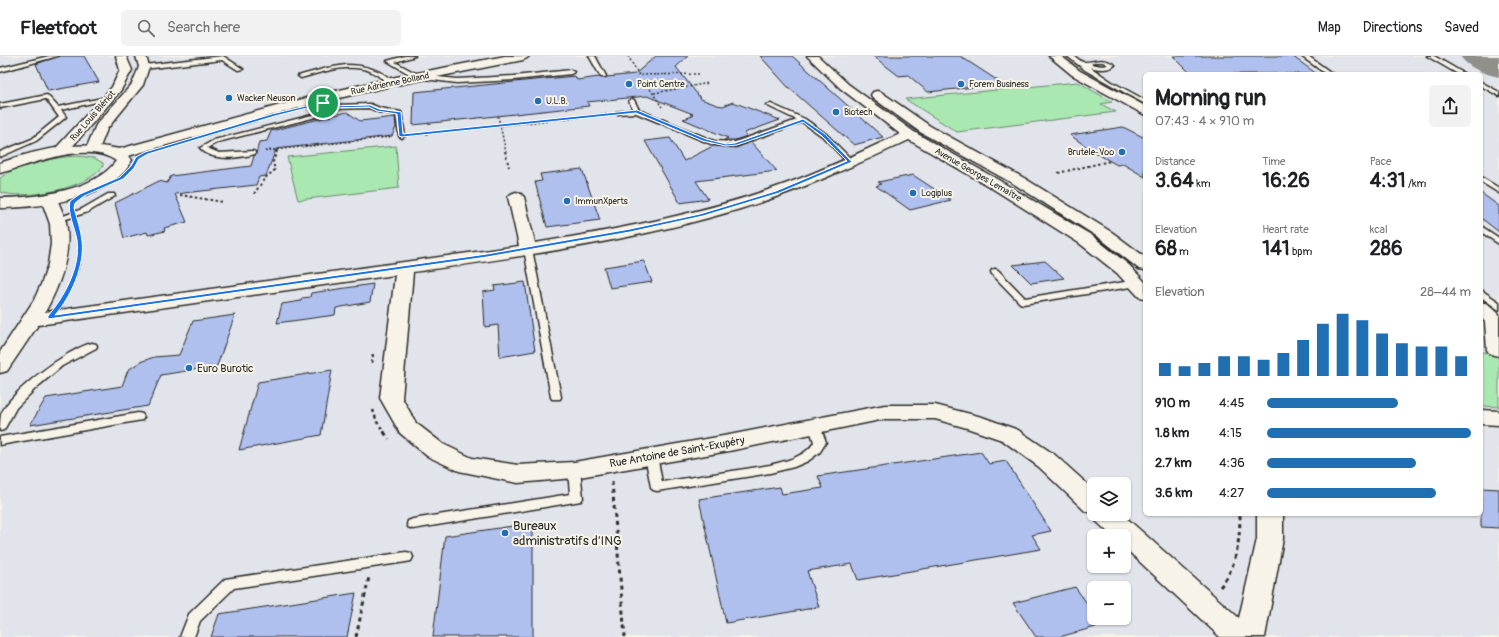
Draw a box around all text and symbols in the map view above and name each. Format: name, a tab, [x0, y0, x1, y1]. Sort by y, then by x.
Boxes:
search box	[121, 10, 401, 46]
text: Fleetfoot	[20, 16, 97, 40]
icon: search	[135, 17, 157, 39]
text: Search here	[167, 18, 240, 37]
text: Map	[1318, 19, 1341, 36]
text: Directions	[1363, 19, 1422, 36]
text: Saved	[1444, 19, 1479, 36]
street label: Rue Adrienne Bolland	[350, 70, 430, 98]
marker: Point Centre	[624, 79, 634, 89]
place label: Point Centre	[637, 79, 685, 90]
marker: Forem Business	[956, 79, 966, 89]
place label: Forem Business	[969, 79, 1029, 90]
text: Morning run	[1155, 84, 1266, 112]
button: share	[1429, 85, 1471, 127]
pin	[306, 86, 340, 120]
street label: Rue Louis Blériot	[68, 88, 118, 144]
icon: arrive	[312, 92, 334, 114]
marker: Wacker Neuson	[224, 93, 234, 103]
place label: Wacker Neuson	[237, 93, 296, 104]
marker: U.L.B.	[533, 96, 543, 106]
place label: U.L.B.	[546, 96, 568, 107]
marker: Biotech	[831, 107, 841, 117]
place label: Biotech	[844, 107, 872, 118]
text: 07:43 · 4 × 910 m	[1155, 113, 1254, 129]
street label: Avenue Georges Lemaître	[933, 146, 1024, 205]
place label: Brutele-Voo	[1068, 147, 1114, 158]
marker: Brutele-Voo	[1117, 147, 1127, 157]
text: Distance	[1155, 155, 1195, 168]
text: Time	[1262, 155, 1285, 168]
text: Pace	[1370, 155, 1391, 168]
text: 3.64	[1155, 168, 1194, 193]
text: 16:26	[1262, 168, 1310, 193]
text: 4:31	[1370, 168, 1406, 193]
text: km	[1194, 177, 1211, 190]
text: /km	[1406, 177, 1426, 190]
marker: Logiplus	[908, 188, 918, 198]
place label: Logiplus	[921, 188, 952, 199]
marker: ImmunXperts	[562, 196, 572, 206]
place label: ImmunXperts	[575, 196, 628, 207]
text: Elevation	[1155, 223, 1197, 236]
text: Heart rate	[1262, 223, 1309, 236]
text: kcal	[1370, 223, 1388, 236]
text: 68	[1155, 236, 1177, 261]
text: 141	[1262, 236, 1290, 261]
text: 286	[1370, 236, 1403, 261]
text: m	[1177, 245, 1189, 258]
text: bpm	[1290, 245, 1312, 258]
text: Elevation	[1155, 284, 1205, 300]
text: 28–44 m	[1420, 284, 1471, 300]
place label: Euro Burotic	[197, 362, 254, 375]
marker: Euro Burotic	[184, 363, 194, 373]
text: 910 m	[1155, 395, 1190, 411]
text: 4:45	[1219, 395, 1245, 411]
text: 1.8 km	[1155, 425, 1189, 441]
text: 4:15	[1219, 425, 1242, 441]
street label: Rue Antoine de Saint-Exupéry	[608, 434, 746, 470]
text: 2.7 km	[1155, 455, 1192, 471]
text: 4:36	[1219, 455, 1245, 471]
map controls	[1087, 477, 1131, 625]
button: layers	[1087, 477, 1131, 521]
text: 3.6 km	[1155, 485, 1192, 501]
text: 4:27	[1219, 485, 1244, 501]
place label: Bureaux administratifs d'ING	[513, 518, 622, 549]
marker: Bureaux administratifs d'ING	[500, 528, 510, 538]
button: +	[1087, 529, 1131, 573]
button: −	[1087, 581, 1131, 625]

